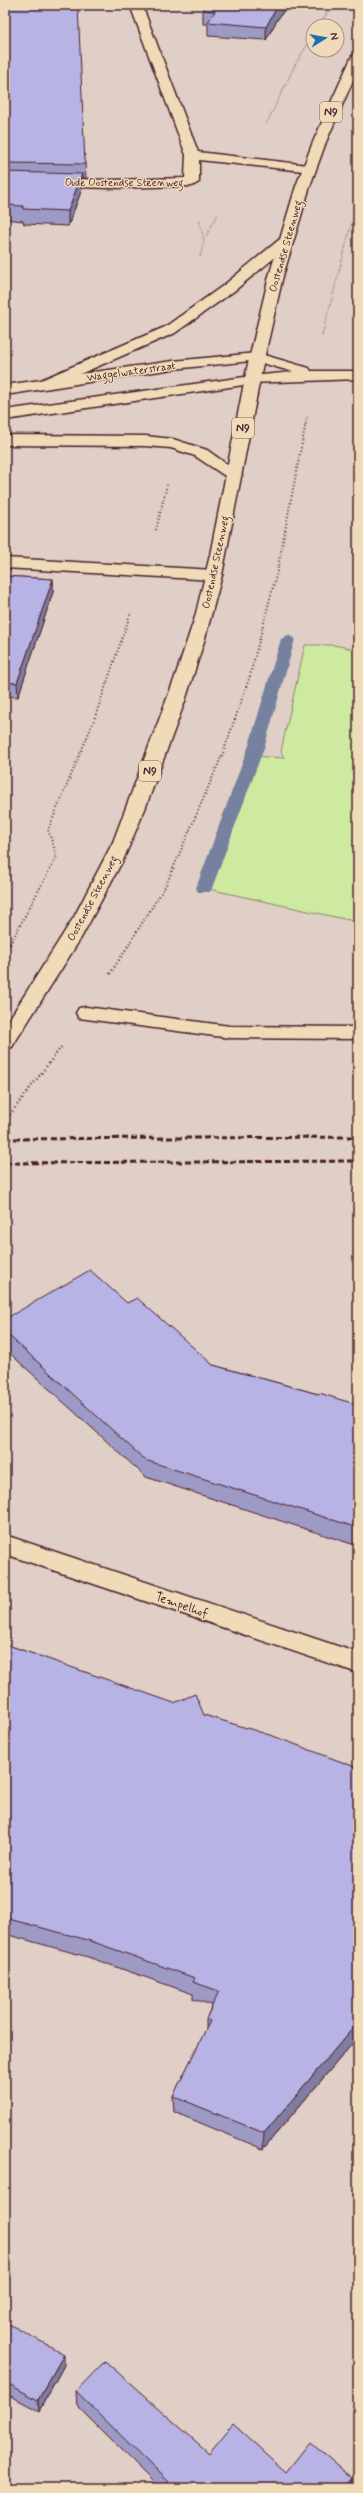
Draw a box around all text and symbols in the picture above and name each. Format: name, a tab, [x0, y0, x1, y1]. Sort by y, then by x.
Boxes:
north arrow	[305, 18, 345, 58]
text: N	[326, 31, 341, 41]
road number: N9	[320, 102, 342, 122]
street label: Oude Oostendse Steenweg	[65, 176, 183, 192]
street label: Oostendse Steenweg	[266, 199, 308, 294]
street label: Waggelwaterstraat	[86, 359, 177, 387]
road number: N9	[232, 418, 254, 438]
street label: Oostendse Steenweg	[199, 514, 235, 611]
road number: N9	[139, 761, 161, 781]
street label: Oostendse Steenweg	[64, 853, 123, 945]
street label: Tempelhof	[153, 1588, 211, 1623]

